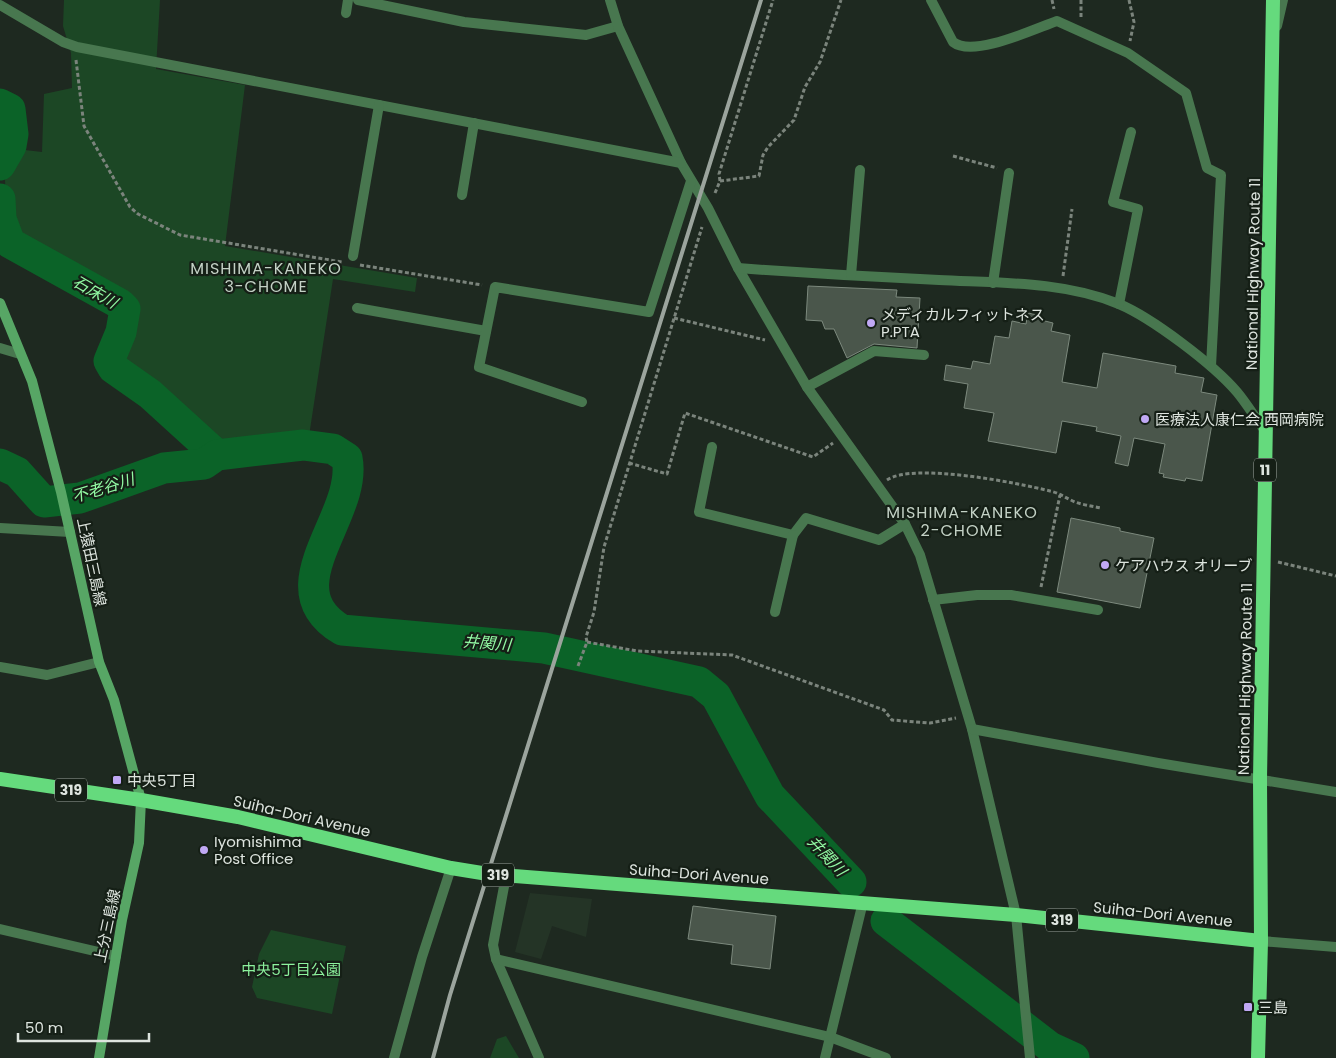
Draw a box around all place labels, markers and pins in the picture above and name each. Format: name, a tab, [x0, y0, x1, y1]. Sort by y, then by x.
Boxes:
place label: メディカルフィットネス P.PTA	[881, 304, 1045, 342]
marker: メディカルフィットネス P.PTA	[865, 317, 877, 329]
place label: 医療法人康仁会 西岡病院	[1155, 409, 1324, 430]
marker: 医療法人康仁会 西岡病院	[1139, 413, 1151, 425]
place label: ケアハウス オリーブ	[1115, 555, 1253, 576]
marker: ケアハウス オリーブ	[1099, 559, 1111, 571]
place label: 中央5丁目	[127, 770, 196, 791]
marker: 中央5丁目	[111, 774, 123, 786]
place label: Iyomishima Post Office	[214, 831, 302, 869]
marker: Iyomishima Post Office	[198, 844, 210, 856]
place label: 三島	[1258, 997, 1288, 1018]
marker: 三島	[1242, 1001, 1254, 1013]

